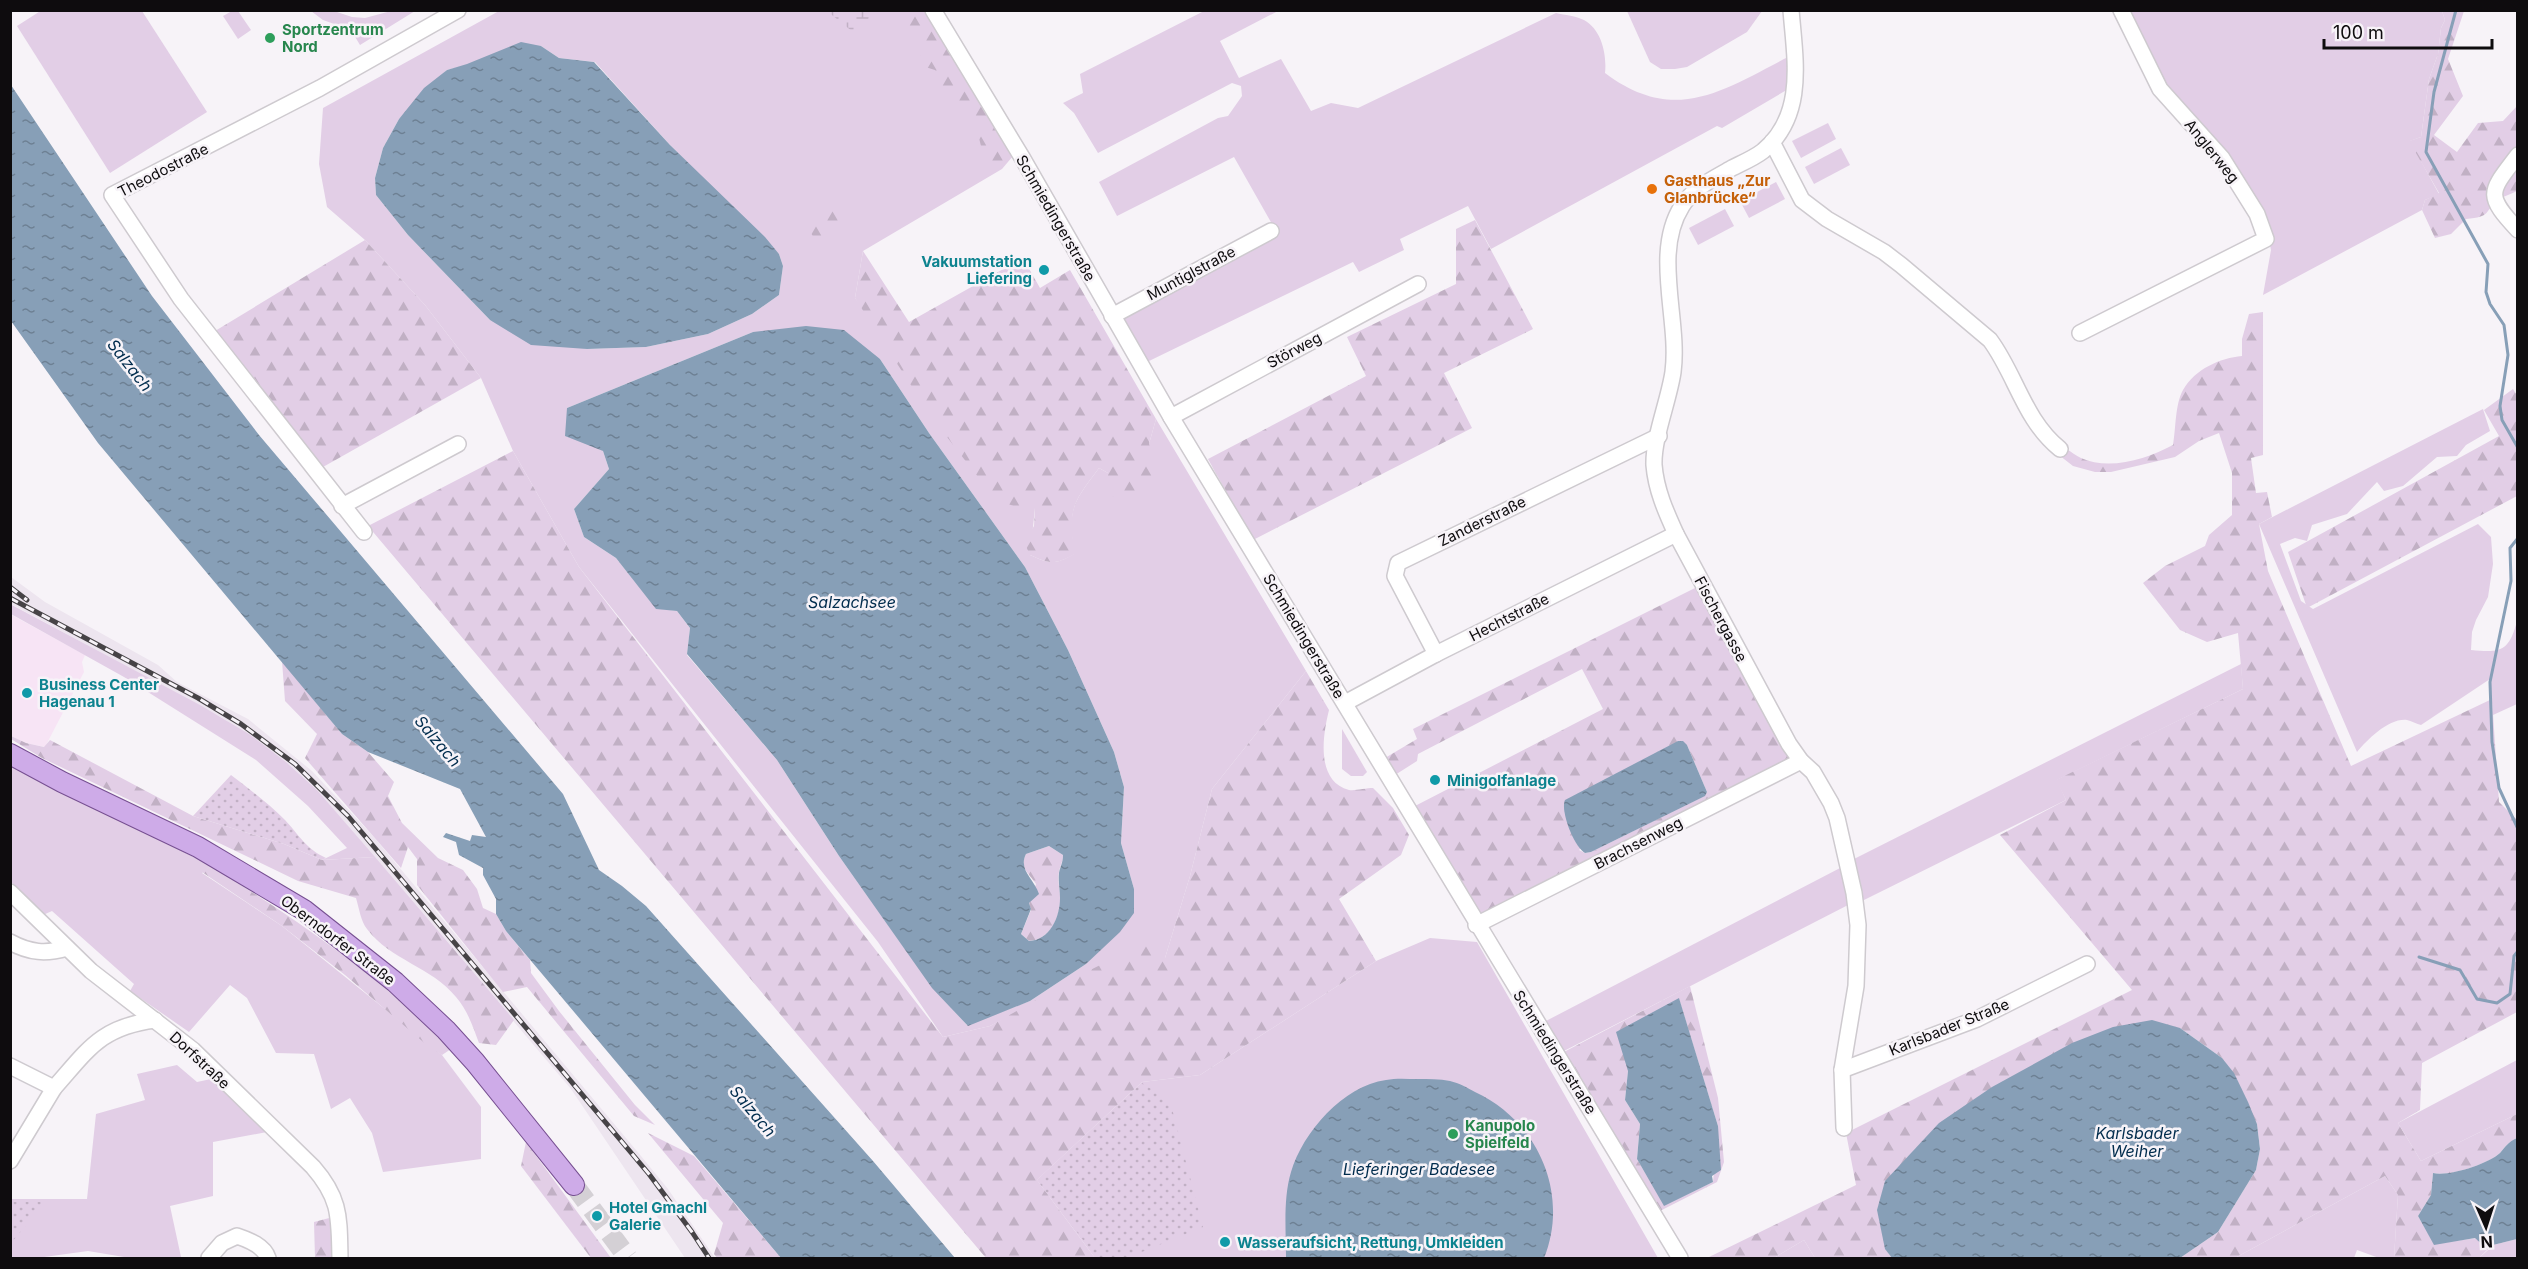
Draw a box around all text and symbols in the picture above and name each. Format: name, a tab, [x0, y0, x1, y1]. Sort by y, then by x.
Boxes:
scale bar	[2324, 12, 2492, 50]
place label: Sportzentrum Nord	[282, 20, 384, 56]
text: 100 m	[2333, 22, 2384, 43]
marker: Sportzentrum Nord	[263, 31, 277, 45]
street label: Anglerweg	[2181, 115, 2243, 187]
street label: Theodostraße	[114, 139, 212, 201]
street label: Schmiedingerstraße	[1012, 151, 1100, 285]
place label: Gasthaus „Zur Glanbrücke“	[1664, 171, 1770, 207]
marker: Gasthaus „Zur Glanbrücke“	[1645, 182, 1659, 196]
street label: Muntiglstraße	[1143, 242, 1239, 304]
place label: Vakuumstation Liefering	[921, 252, 1032, 288]
marker: Vakuumstation Liefering	[1037, 263, 1051, 277]
street label: Störweg	[1263, 328, 1325, 372]
water label: Salzach	[103, 335, 157, 395]
street label: Zanderstraße	[1435, 492, 1529, 550]
street label: Schmiedingerstraße	[1259, 570, 1349, 702]
street label: Fischergasse	[1690, 573, 1752, 665]
street label: Hechtstraße	[1466, 589, 1552, 645]
water label: Salzachsee	[808, 592, 896, 612]
place label: Business Center Hagenau 1	[39, 675, 159, 711]
marker: Business Center Hagenau 1	[20, 686, 34, 700]
water label: Salzach	[411, 711, 465, 771]
place label: Minigolfanlage	[1447, 771, 1556, 790]
marker: Minigolfanlage	[1428, 773, 1442, 787]
street label: Brachsenweg	[1591, 813, 1685, 873]
street label: Oberndorfer Straße	[277, 891, 399, 989]
street label: Schmiedingerstraße	[1509, 986, 1601, 1118]
street label: Karlsbader Straße	[1886, 994, 2012, 1060]
street label: Dorfstraße	[166, 1027, 234, 1093]
water label: Salzach	[726, 1081, 780, 1141]
place label: Kanupolo Spielfeld	[1465, 1116, 1535, 1152]
water label: Karlsbader Weiher	[2095, 1123, 2180, 1161]
marker: Kanupolo Spielfeld	[1446, 1127, 1460, 1141]
water label: Lieferinger Badesee	[1343, 1159, 1495, 1179]
north arrow	[2456, 1197, 2516, 1257]
place label: Hotel Gmachl Galerie	[609, 1198, 707, 1234]
marker: Hotel Gmachl Galerie	[590, 1209, 604, 1223]
text: N	[2480, 1232, 2493, 1252]
place label: Wasseraufsicht, Rettung, Umkleiden	[1237, 1233, 1504, 1252]
marker: Wasseraufsicht, Rettung, Umkleiden	[1218, 1235, 1232, 1249]

